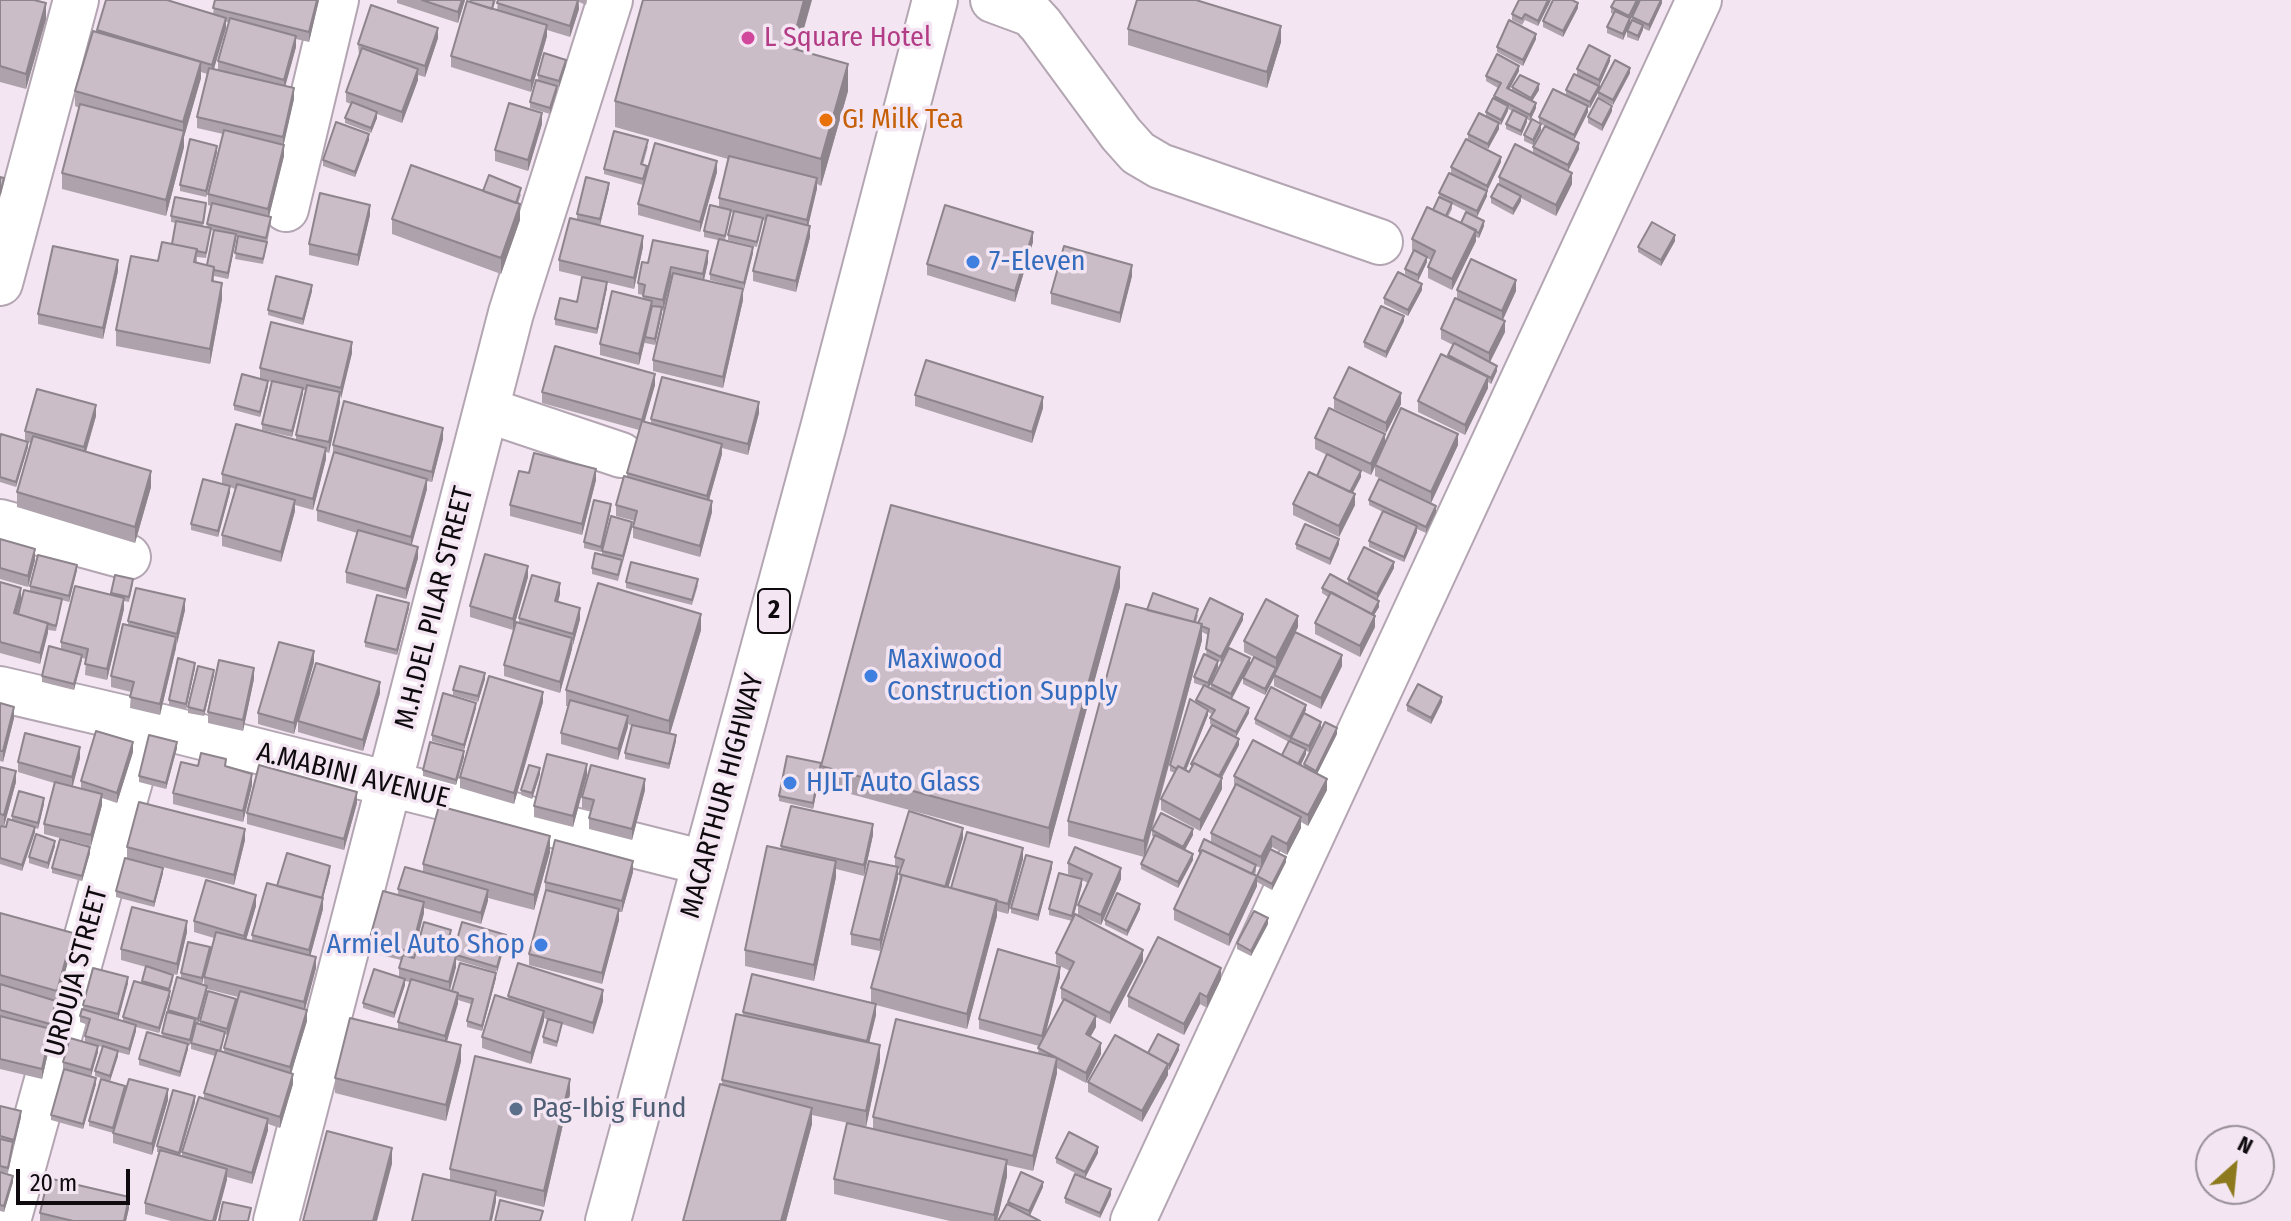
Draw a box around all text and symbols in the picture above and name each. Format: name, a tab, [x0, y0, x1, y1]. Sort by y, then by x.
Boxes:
place label: L Square Hotel	[764, 21, 931, 55]
marker: L Square Hotel	[739, 29, 757, 47]
place label: G! Milk Tea	[842, 103, 964, 137]
marker: G! Milk Tea	[817, 111, 835, 129]
place label: 7-Eleven	[989, 245, 1086, 279]
marker: 7-Eleven	[964, 253, 982, 271]
street label: M.H.DEL PILAR STREET	[389, 483, 481, 733]
road number: 2	[758, 589, 790, 633]
place label: Maxiwood Construction Supply	[887, 643, 1118, 709]
marker: Maxiwood Construction Supply	[862, 667, 880, 685]
street label: MACARTHUR HIGHWAY	[674, 670, 772, 922]
street label: A.MABINI AVENUE	[253, 736, 453, 816]
place label: HJLT Auto Glass	[806, 766, 980, 800]
marker: HJLT Auto Glass	[781, 774, 799, 792]
street label: URDUJA STREET	[38, 884, 116, 1060]
place label: Armiel Auto Shop	[326, 928, 525, 962]
marker: Armiel Auto Shop	[532, 936, 550, 954]
place label: Pag-Ibig Fund	[532, 1092, 687, 1126]
marker: Pag-Ibig Fund	[507, 1100, 525, 1118]
north arrow	[2195, 1125, 2275, 1205]
text: N	[2233, 1130, 2257, 1160]
scale bar	[20, 1153, 134, 1203]
text: 20 m	[30, 1169, 77, 1197]

